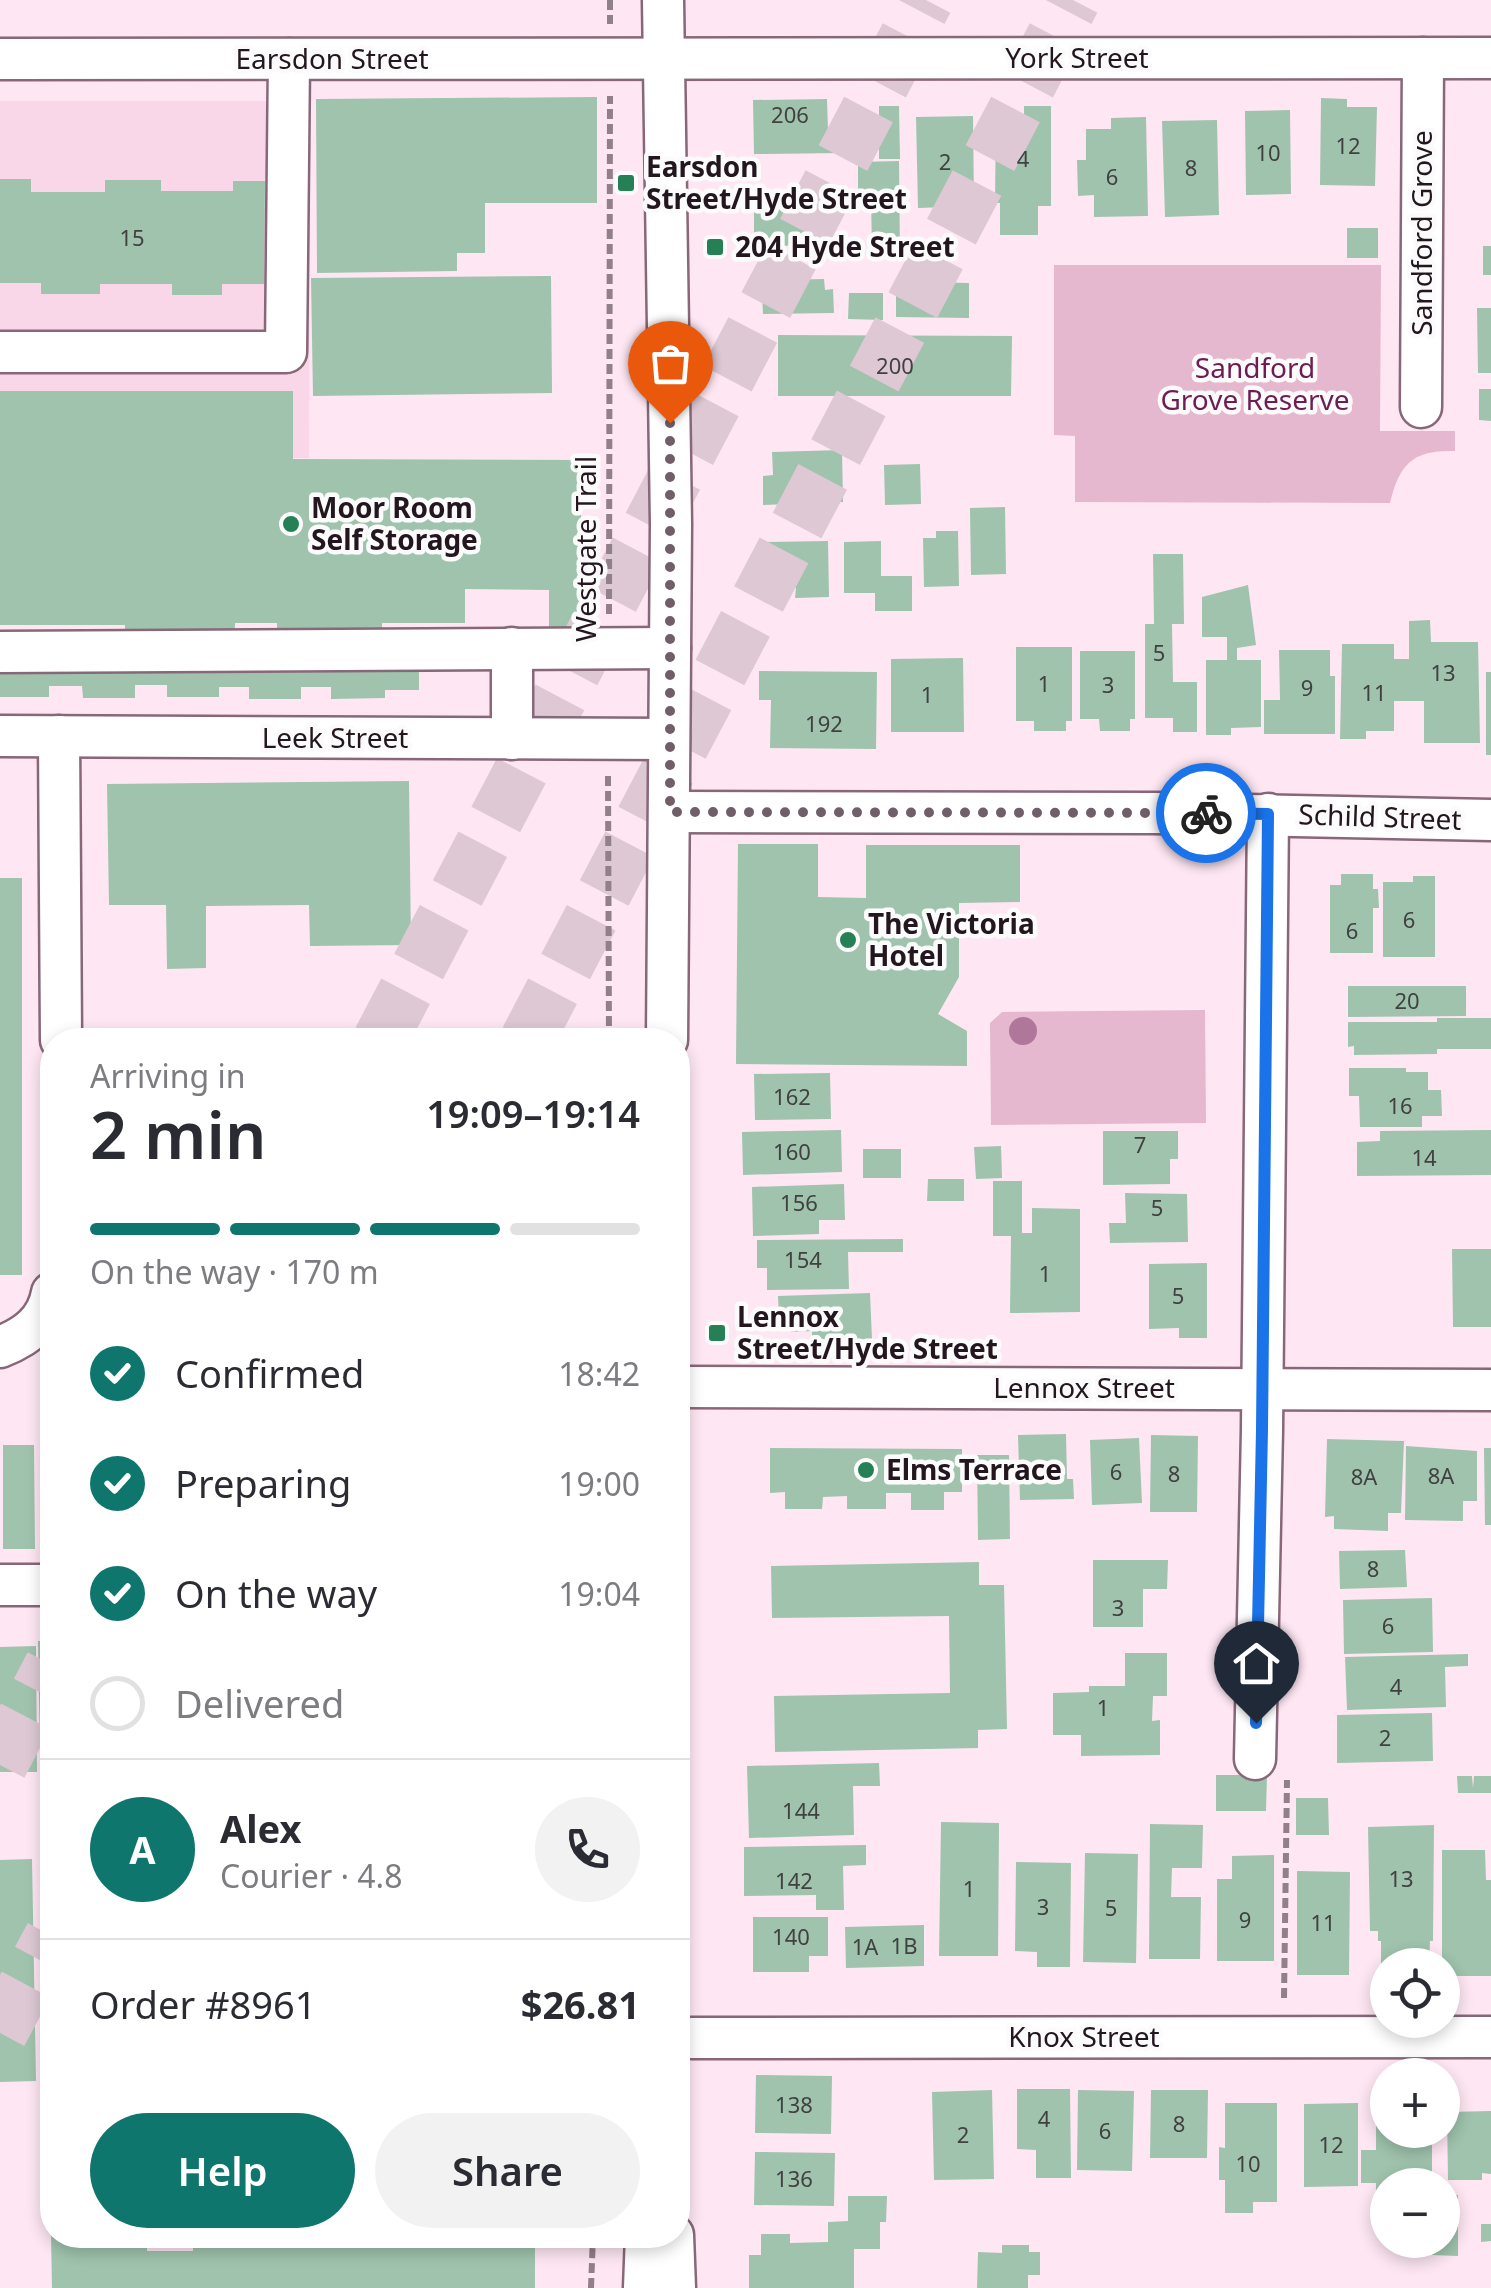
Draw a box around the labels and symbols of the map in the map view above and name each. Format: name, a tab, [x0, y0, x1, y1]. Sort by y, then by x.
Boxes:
street label: York Street	[1005, 38, 1149, 76]
street label: Earsdon Street	[235, 39, 429, 77]
house number: 206	[771, 99, 809, 129]
house number: 12	[1335, 130, 1361, 160]
street label: Sandford Grove	[1402, 130, 1440, 336]
house number: 10	[1255, 137, 1281, 167]
house number: 4	[1017, 143, 1030, 173]
house number: 2	[939, 146, 951, 176]
place label: Earsdon Street/Hyde Street	[646, 147, 907, 217]
house number: 8	[1185, 152, 1197, 182]
house number: 6	[1106, 161, 1118, 191]
marker: Earsdon Street/Hyde Street	[615, 172, 637, 194]
house number: 15	[119, 222, 145, 252]
place label: 204 Hyde Street	[735, 227, 955, 265]
marker: 204 Hyde Street	[704, 236, 726, 258]
pin	[628, 321, 713, 424]
park label: Sandford Grove Reserve	[1160, 348, 1350, 418]
house number: 200	[876, 350, 914, 380]
street label: Westgate Trail	[566, 456, 604, 642]
place label: Moor Room Self Storage	[311, 488, 478, 558]
marker: Moor Room Self Storage	[280, 513, 302, 535]
house number: 5	[1153, 637, 1165, 667]
house number: 13	[1430, 657, 1456, 687]
house number: 1	[1038, 668, 1050, 698]
house number: 3	[1102, 669, 1114, 699]
house number: 9	[1301, 672, 1313, 702]
house number: 11	[1361, 677, 1387, 707]
house number: 1	[921, 679, 933, 709]
house number: 192	[805, 708, 843, 738]
street label: Leek Street	[262, 718, 408, 756]
courier	[1156, 763, 1256, 863]
street label: Schild Street	[1298, 794, 1462, 838]
place label: The Victoria Hotel	[868, 904, 1035, 974]
house number: 6	[1403, 904, 1415, 934]
house number: 6	[1346, 915, 1358, 945]
marker: The Victoria Hotel	[837, 929, 859, 951]
house number: 20	[1394, 985, 1420, 1015]
house number: 162	[773, 1081, 811, 1111]
house number: 16	[1387, 1090, 1413, 1120]
house number: 7	[1134, 1129, 1146, 1159]
house number: 160	[773, 1136, 811, 1166]
house number: 14	[1411, 1142, 1437, 1172]
house number: 156	[780, 1187, 818, 1217]
house number: 5	[1151, 1192, 1163, 1222]
house number: 154	[784, 1244, 822, 1274]
house number: 1	[1039, 1258, 1051, 1288]
house number: 5	[1172, 1280, 1184, 1310]
place label: Lennox Street/Hyde Street	[737, 1297, 998, 1367]
marker: Lennox Street/Hyde Street	[706, 1322, 728, 1344]
street label: Lennox Street	[993, 1368, 1175, 1406]
place label: Elms Terrace	[886, 1450, 1062, 1488]
house number: 6	[1110, 1456, 1122, 1486]
house number: 8	[1168, 1458, 1180, 1488]
marker: Elms Terrace	[855, 1459, 877, 1481]
house number: 8A	[1428, 1460, 1455, 1490]
house number: 8A	[1351, 1461, 1378, 1491]
house number: 8	[1367, 1553, 1379, 1583]
house number: 3	[1112, 1592, 1124, 1622]
house number: 6	[1382, 1610, 1394, 1640]
pin	[1214, 1621, 1299, 1724]
house number: 4	[1390, 1671, 1403, 1701]
house number: 1	[1097, 1692, 1109, 1722]
house number: 2	[1379, 1722, 1391, 1752]
house number: 144	[782, 1795, 820, 1825]
house number: 13	[1388, 1863, 1414, 1893]
house number: 142	[775, 1865, 813, 1895]
house number: 1	[963, 1873, 975, 1903]
house number: 3	[1037, 1891, 1049, 1921]
house number: 5	[1105, 1892, 1117, 1922]
house number: 9	[1239, 1904, 1251, 1934]
house number: 11	[1310, 1907, 1336, 1937]
house number: 140	[772, 1921, 810, 1951]
house number: 1B	[891, 1930, 917, 1960]
house number: 1A	[852, 1931, 879, 1961]
street label: Knox Street	[1008, 2017, 1160, 2055]
house number: 138	[775, 2089, 813, 2119]
house number: 4	[1038, 2103, 1051, 2133]
house number: 8	[1173, 2108, 1185, 2138]
house number: 6	[1099, 2115, 1111, 2145]
house number: 2	[957, 2119, 969, 2149]
house number: 12	[1318, 2129, 1344, 2159]
house number: 10	[1235, 2148, 1261, 2178]
house number: 136	[775, 2163, 813, 2193]

